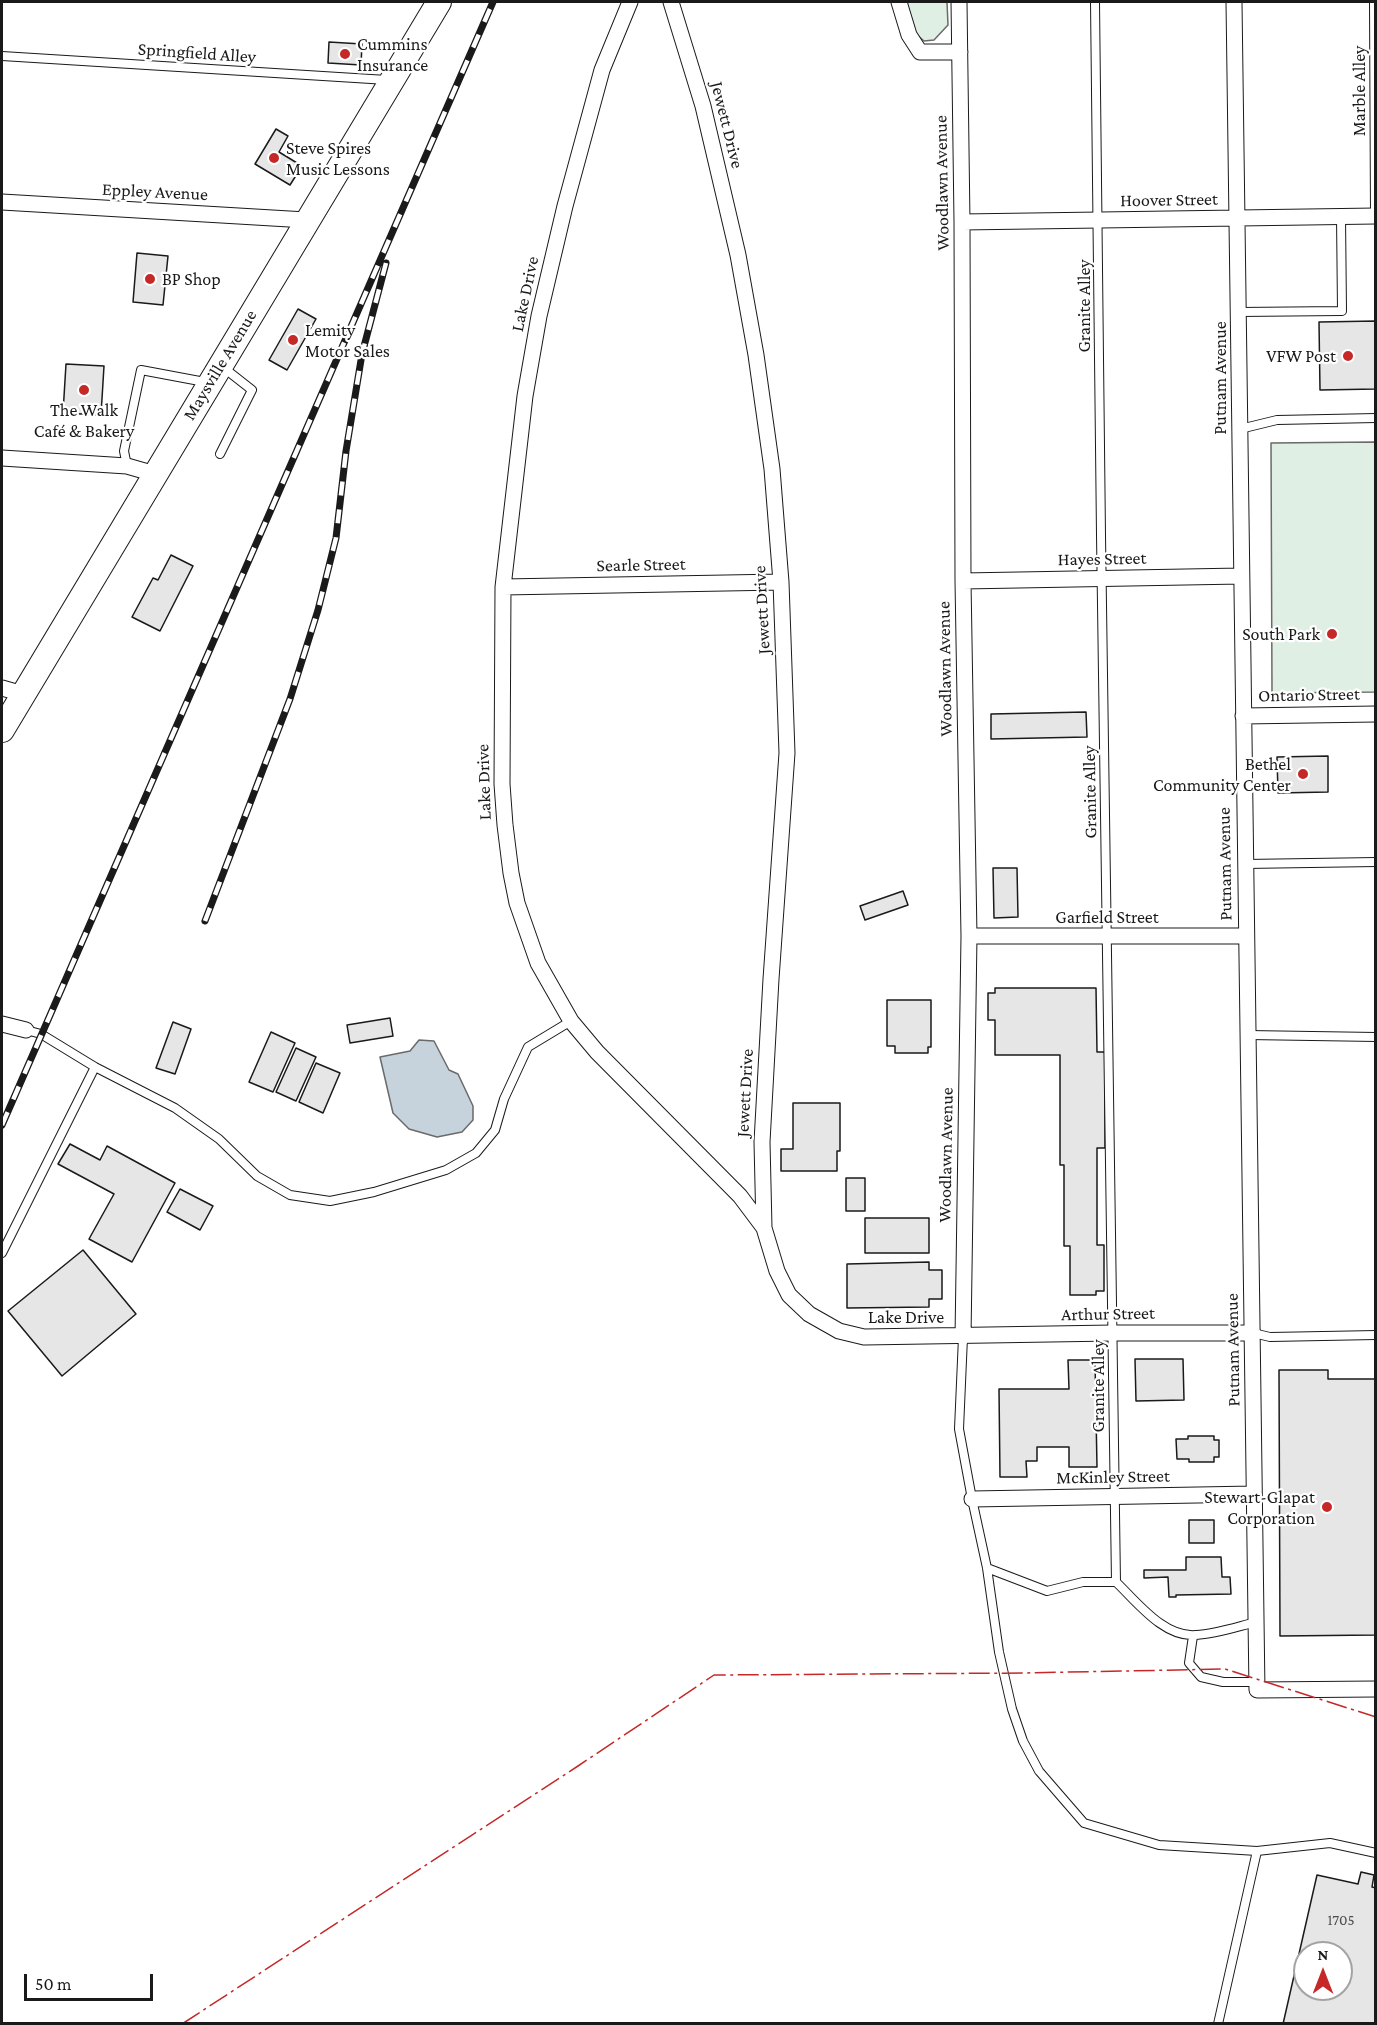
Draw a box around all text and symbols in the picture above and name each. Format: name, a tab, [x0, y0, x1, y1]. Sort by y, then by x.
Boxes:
place label: Cummins Insurance	[357, 33, 428, 76]
street label: Springfield Alley	[137, 38, 257, 68]
street label: Marble Alley	[1348, 46, 1370, 136]
marker: Cummins Insurance	[338, 47, 352, 61]
street label: Jewett Drive	[706, 79, 748, 171]
street label: Woodlawn Avenue	[930, 115, 954, 251]
place label: Steve Spires Music Lessons	[286, 137, 390, 180]
marker: Steve Spires Music Lessons	[267, 151, 281, 165]
street label: Eppley Avenue	[102, 178, 208, 206]
street label: Hoover Street	[1120, 188, 1218, 212]
street label: Lake Drive	[507, 254, 543, 334]
street label: Granite Alley	[1073, 259, 1095, 353]
place label: BP Shop	[162, 268, 221, 290]
marker: BP Shop	[143, 272, 157, 286]
street label: Maysville Avenue	[179, 306, 261, 424]
place label: Lemity Motor Sales	[305, 319, 390, 362]
street label: Putnam Avenue	[1209, 321, 1231, 435]
marker: Lemity Motor Sales	[286, 333, 300, 347]
place label: VFW Post	[1266, 345, 1336, 367]
marker: VFW Post	[1341, 349, 1355, 363]
marker: The Walk Café & Bakery	[77, 383, 91, 397]
place label: The Walk Café & Bakery	[34, 399, 134, 442]
street label: Hayes Street	[1057, 547, 1147, 571]
street label: Searle Street	[596, 553, 686, 577]
street label: Jewett Drive	[749, 565, 775, 655]
street label: Woodlawn Avenue	[933, 601, 957, 737]
place label: South Park	[1242, 623, 1320, 645]
marker: South Park	[1325, 627, 1339, 641]
street label: Ontario Street	[1258, 683, 1360, 707]
street label: Lake Drive	[472, 744, 496, 820]
street label: Granite Alley	[1078, 745, 1102, 839]
place label: Bethel Community Center	[1153, 753, 1291, 795]
marker: Bethel Community Center	[1296, 767, 1310, 781]
street label: Putnam Avenue	[1213, 807, 1237, 921]
street label: Garfield Street	[1055, 906, 1159, 928]
street label: Jewett Drive	[732, 1048, 758, 1138]
street label: Woodlawn Avenue	[934, 1087, 958, 1223]
street label: Putnam Avenue	[1221, 1293, 1245, 1407]
street label: Arthur Street	[1061, 1302, 1155, 1326]
street label: Lake Drive	[868, 1306, 944, 1328]
street label: Granite Alley	[1087, 1339, 1109, 1433]
street label: McKinley Street	[1056, 1465, 1170, 1489]
place label: Stewart-Glapat Corporation	[1204, 1486, 1315, 1528]
marker: Stewart-Glapat Corporation	[1320, 1500, 1334, 1514]
house number: 1705	[1327, 1911, 1355, 1929]
north arrow	[1293, 1941, 1353, 2001]
text: N	[1318, 1946, 1328, 1963]
scale bar	[27, 1962, 156, 2000]
text: 50 m	[35, 1974, 72, 1994]

